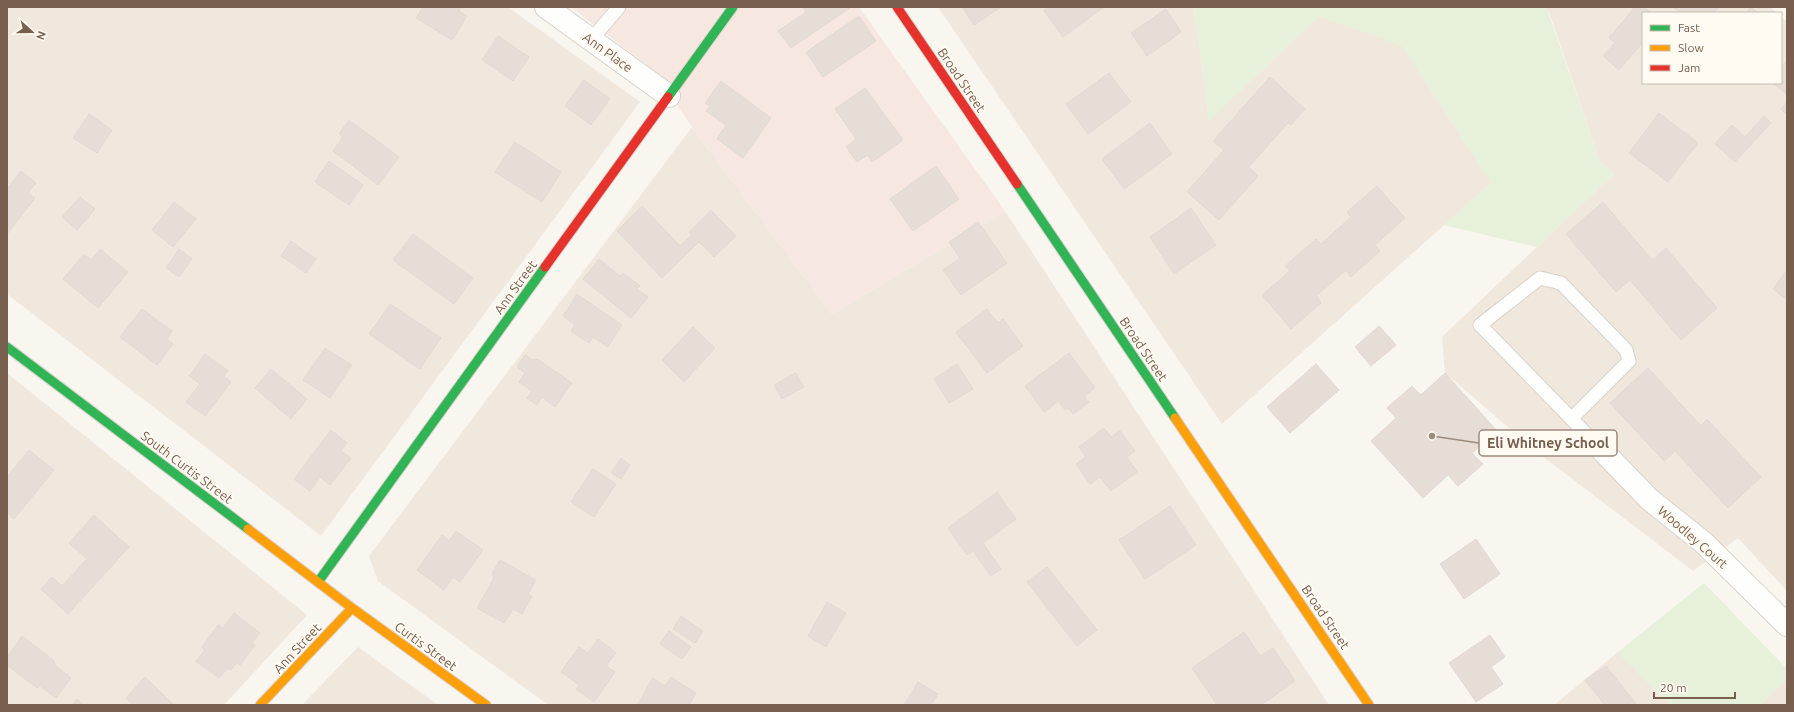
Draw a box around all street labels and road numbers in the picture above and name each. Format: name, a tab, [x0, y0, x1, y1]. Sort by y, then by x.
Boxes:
street label: Ann Place	[581, 29, 635, 75]
street label: Broad Street	[935, 45, 989, 115]
street label: Ann Street	[491, 258, 539, 316]
street label: Broad Street	[1117, 314, 1171, 384]
street label: South Curtis Street	[139, 428, 235, 506]
street label: Woodley Court	[1655, 503, 1731, 571]
street label: Broad Street	[1299, 582, 1353, 652]
street label: Curtis Street	[392, 619, 460, 673]
street label: Ann Street	[271, 620, 323, 676]

